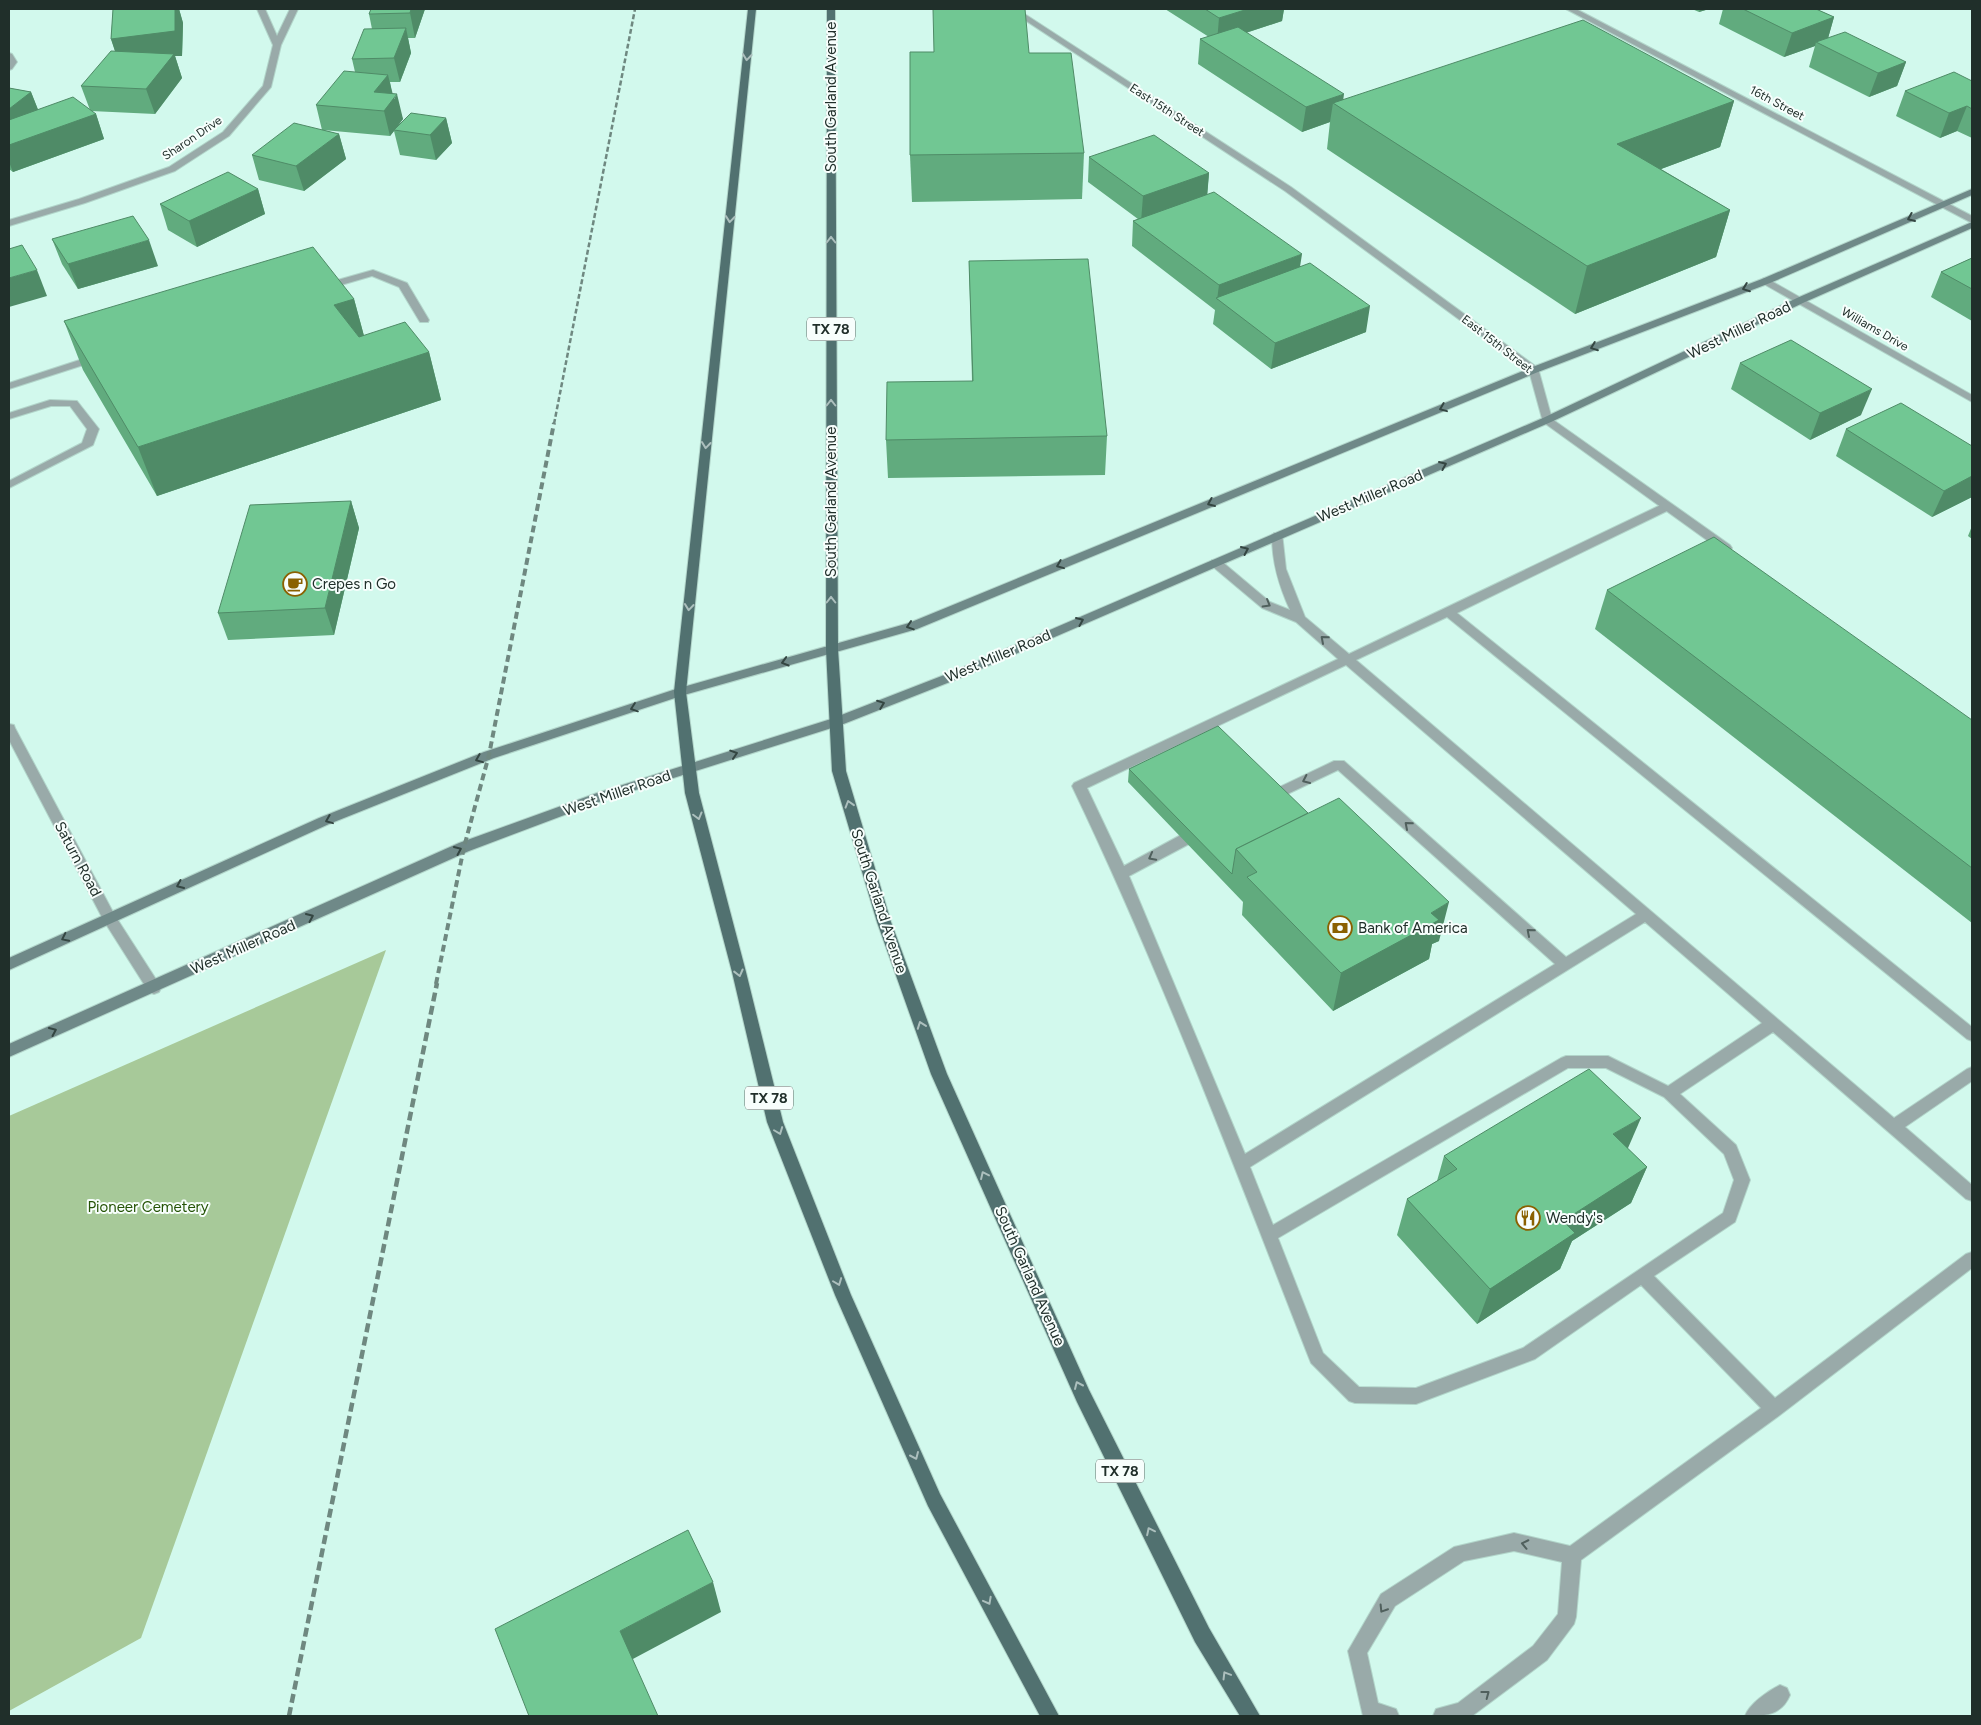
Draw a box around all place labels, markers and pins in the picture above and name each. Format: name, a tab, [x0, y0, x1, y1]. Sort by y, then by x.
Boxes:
cafe icon: Crepes n Go	[282, 571, 308, 597]
place label: Crepes n Go	[312, 575, 396, 593]
bank icon: Bank of America	[1327, 915, 1353, 941]
place label: Bank of America	[1358, 919, 1468, 937]
restaurant icon: Wendy's	[1515, 1205, 1541, 1231]
place label: Wendy's	[1546, 1209, 1603, 1227]

